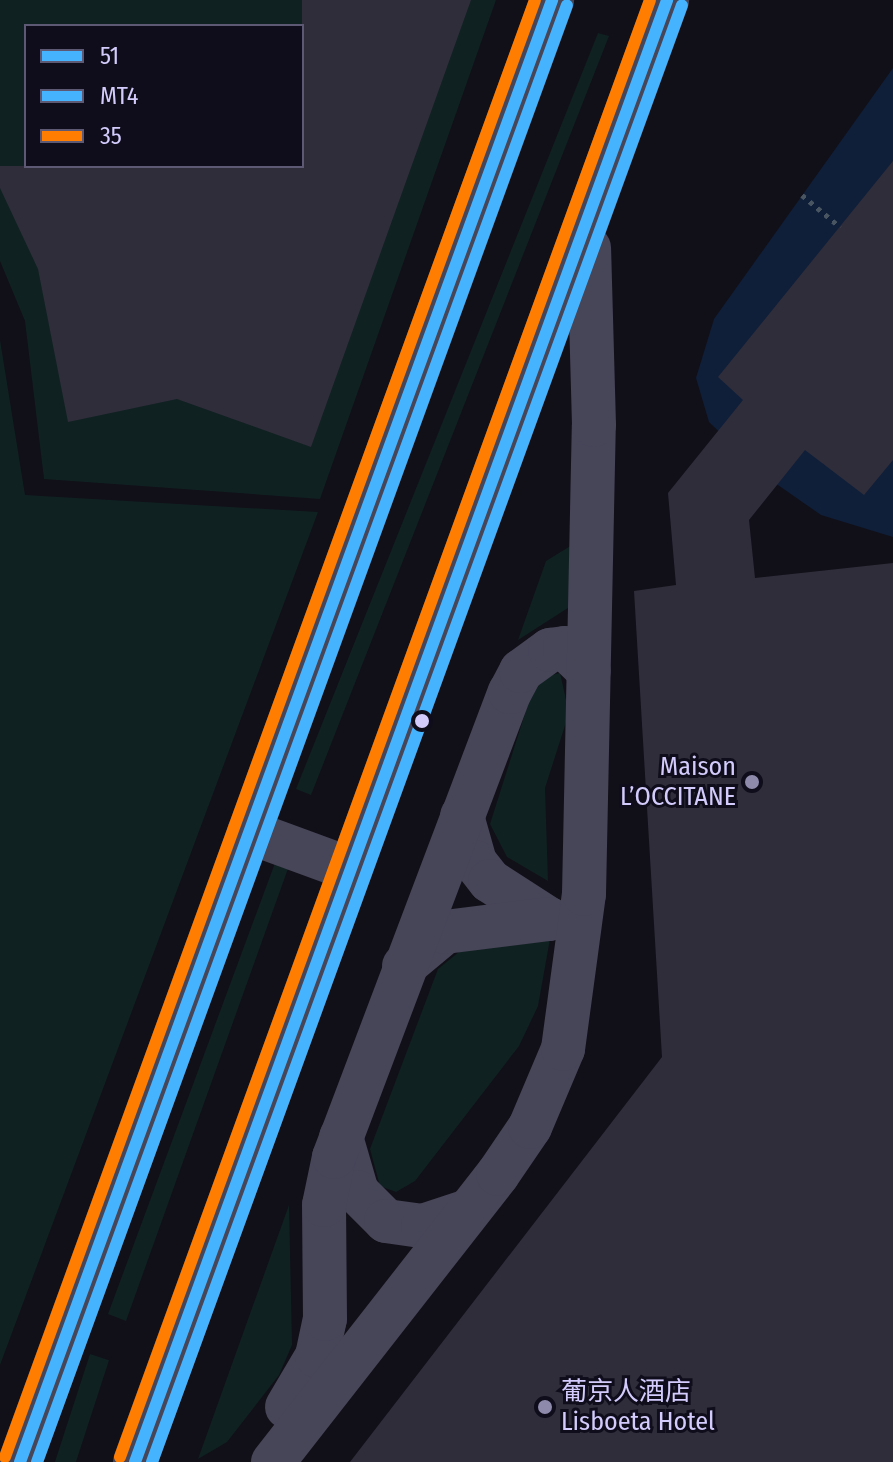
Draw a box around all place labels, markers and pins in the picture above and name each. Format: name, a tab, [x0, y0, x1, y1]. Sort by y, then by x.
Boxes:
unlabelled marker	[414, 713, 430, 729]
place label: Maison L’OCCITANE	[620, 751, 736, 812]
marker: Maison L’OCCITANE	[743, 773, 761, 791]
place label: 葡京人酒店 Lisboeta Hotel	[561, 1376, 715, 1438]
marker: 葡京人酒店 Lisboeta Hotel	[536, 1398, 554, 1416]

